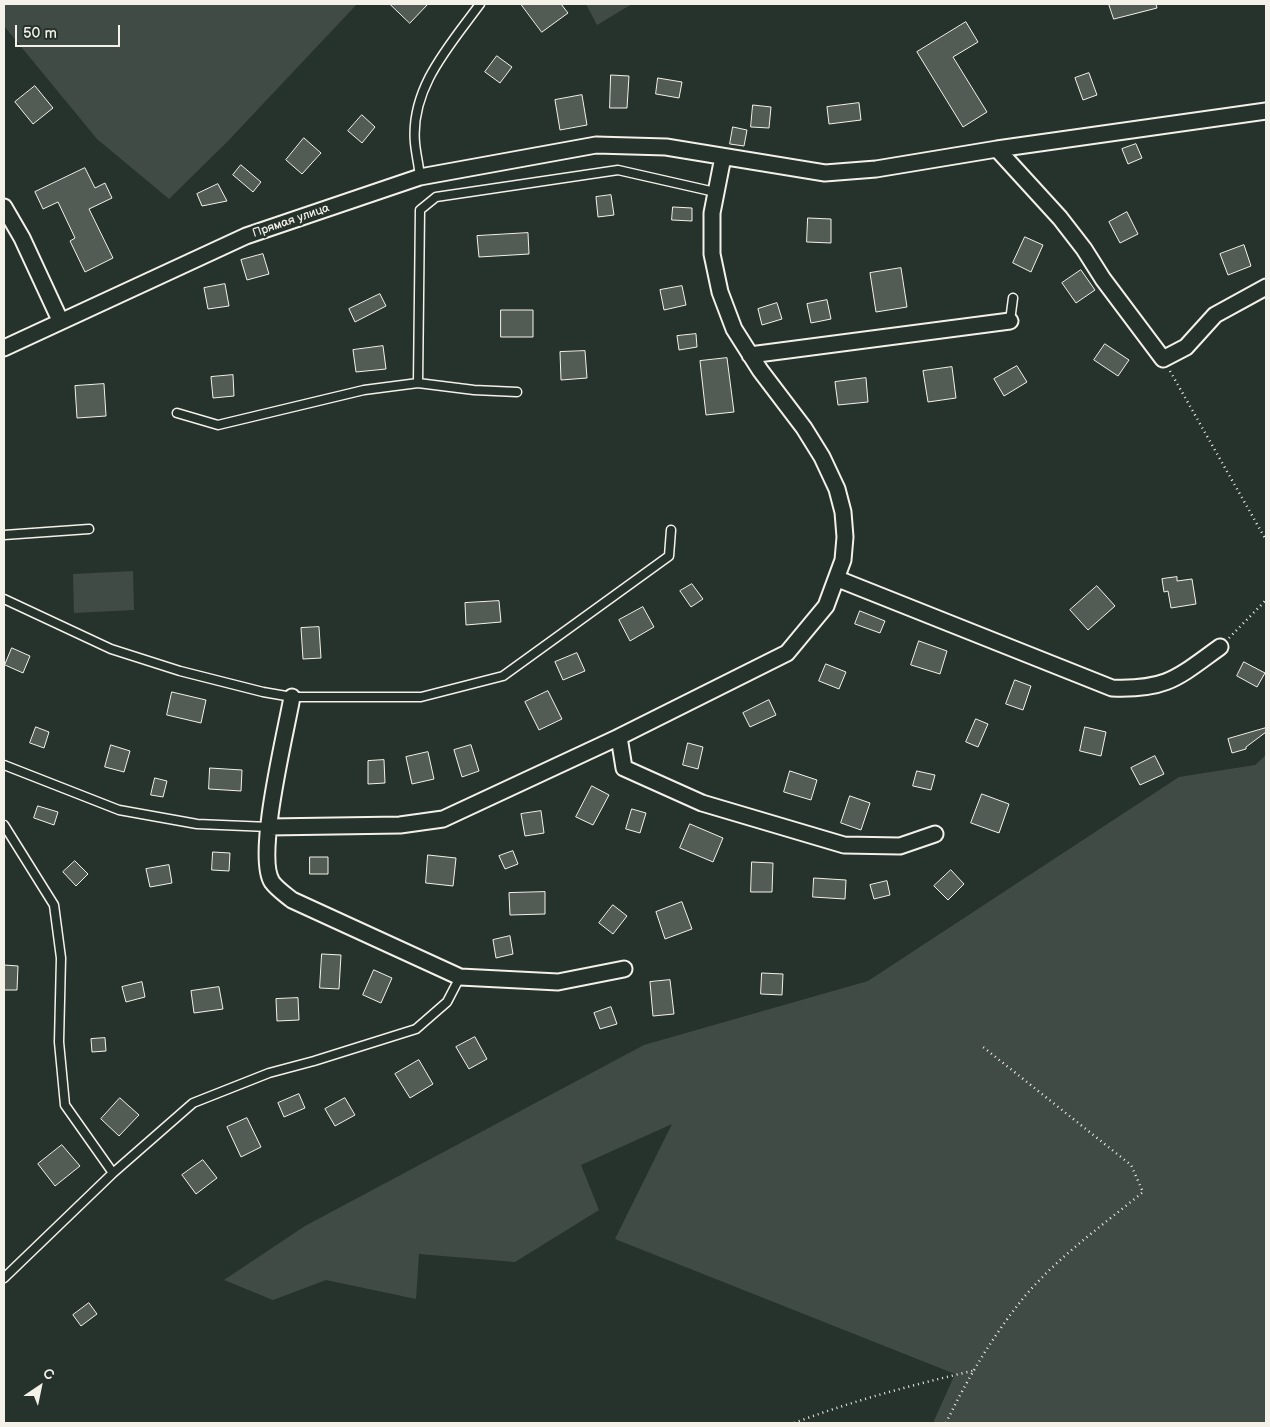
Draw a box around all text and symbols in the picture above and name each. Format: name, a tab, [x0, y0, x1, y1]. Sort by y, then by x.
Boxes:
scale bar	[18, 15, 122, 47]
text: 50 m	[23, 24, 57, 43]
street label: Прямая улица	[251, 201, 331, 241]
north arrow	[15, 1362, 65, 1412]
text: С	[40, 1364, 57, 1384]

